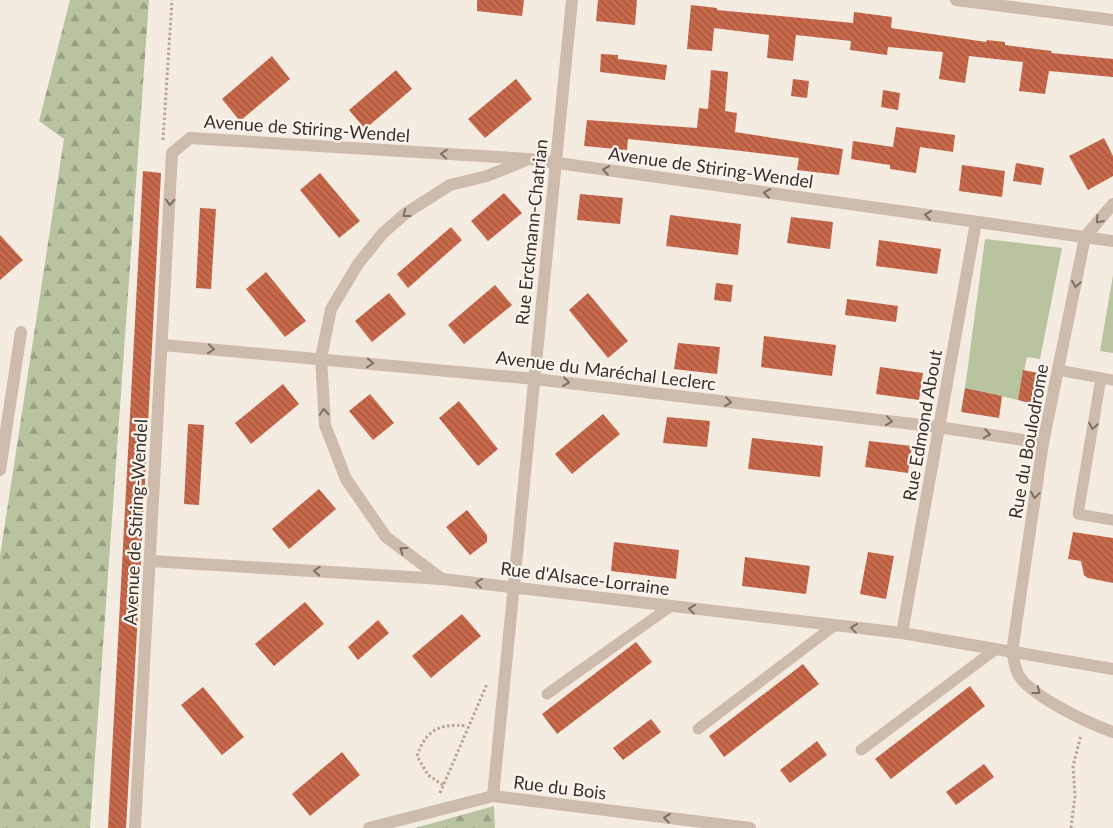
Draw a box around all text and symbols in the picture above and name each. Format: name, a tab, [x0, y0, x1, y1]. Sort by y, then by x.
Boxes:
street label: Avenue de Stiring-Wendel	[203, 110, 411, 146]
street label: Rue Erckmann-Chatrian	[510, 138, 552, 326]
street label: Avenue de Stiring-Wendel	[607, 142, 815, 192]
one-way arrow	[440, 149, 448, 160]
one-way arrow	[602, 166, 610, 176]
one-way arrow	[763, 188, 771, 199]
one-way arrow	[165, 198, 175, 206]
one-way arrow	[402, 208, 412, 217]
one-way arrow	[923, 210, 931, 221]
one-way arrow	[1096, 215, 1105, 224]
one-way arrow	[1071, 280, 1081, 289]
one-way arrow	[208, 343, 216, 354]
street label: Avenue du Maréchal Leclerc	[495, 346, 718, 394]
street label: Rue Edmond About	[898, 347, 946, 502]
one-way arrow	[366, 357, 374, 368]
street label: Rue du Boulodrome	[1004, 362, 1052, 520]
one-way arrow	[562, 377, 571, 387]
one-way arrow	[724, 396, 732, 407]
one-way arrow	[319, 408, 330, 416]
one-way arrow	[885, 415, 893, 426]
street label: Avenue de Stiring-Wendel	[119, 418, 151, 626]
one-way arrow	[1088, 421, 1098, 430]
one-way arrow	[982, 429, 991, 439]
one-way arrow	[1031, 491, 1041, 500]
one-way arrow	[399, 547, 409, 556]
street label: Rue d'Alsace-Lorraine	[499, 557, 671, 599]
one-way arrow	[313, 566, 321, 577]
one-way arrow	[475, 578, 483, 589]
one-way arrow	[688, 604, 696, 615]
one-way arrow	[849, 623, 857, 634]
one-way arrow	[1031, 686, 1040, 694]
street label: Rue du Bois	[512, 770, 608, 804]
one-way arrow	[662, 813, 670, 824]

